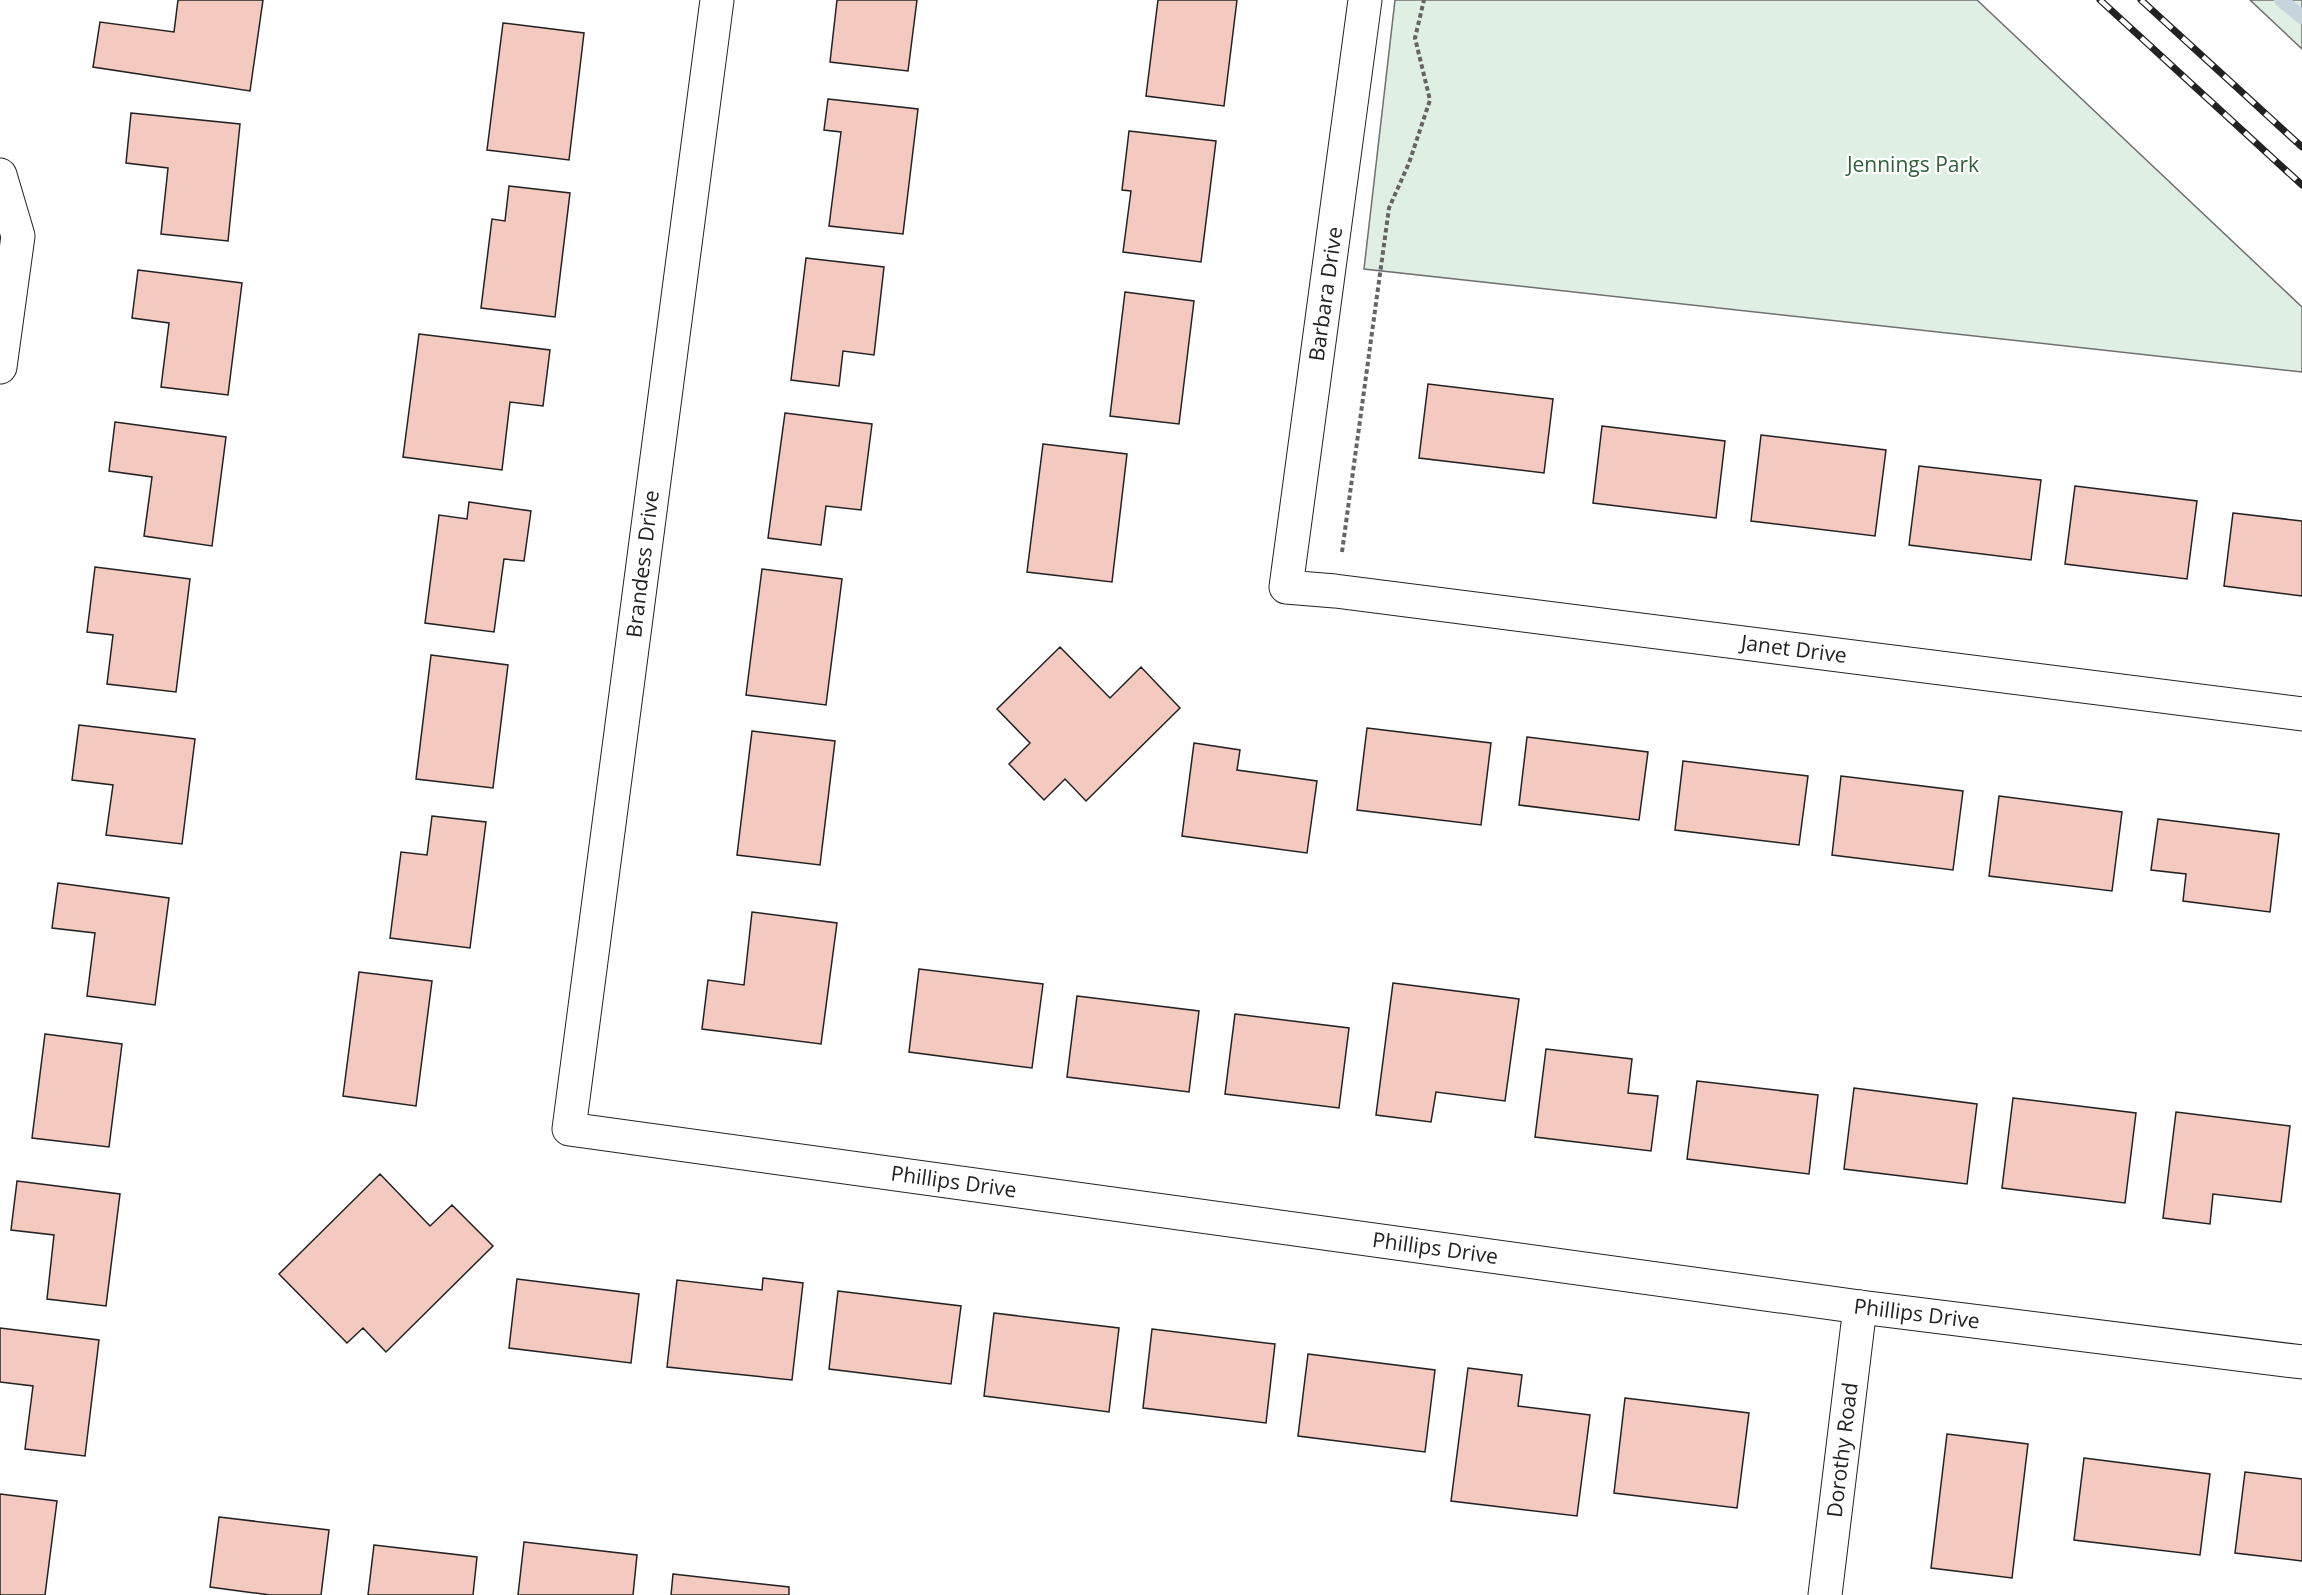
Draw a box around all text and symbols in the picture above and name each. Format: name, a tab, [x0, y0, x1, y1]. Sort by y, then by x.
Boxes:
park label: Jennings Park	[1845, 150, 1979, 178]
street label: Barbara Drive	[1302, 225, 1348, 363]
street label: Brandess Drive	[619, 489, 665, 639]
street label: Janet Drive	[1737, 628, 1849, 669]
street label: Phillips Drive	[889, 1159, 1018, 1204]
street label: Phillips Drive	[1371, 1225, 1500, 1270]
street label: Phillips Drive	[1852, 1291, 1981, 1335]
street label: Dorothy Road	[1820, 1381, 1864, 1519]

